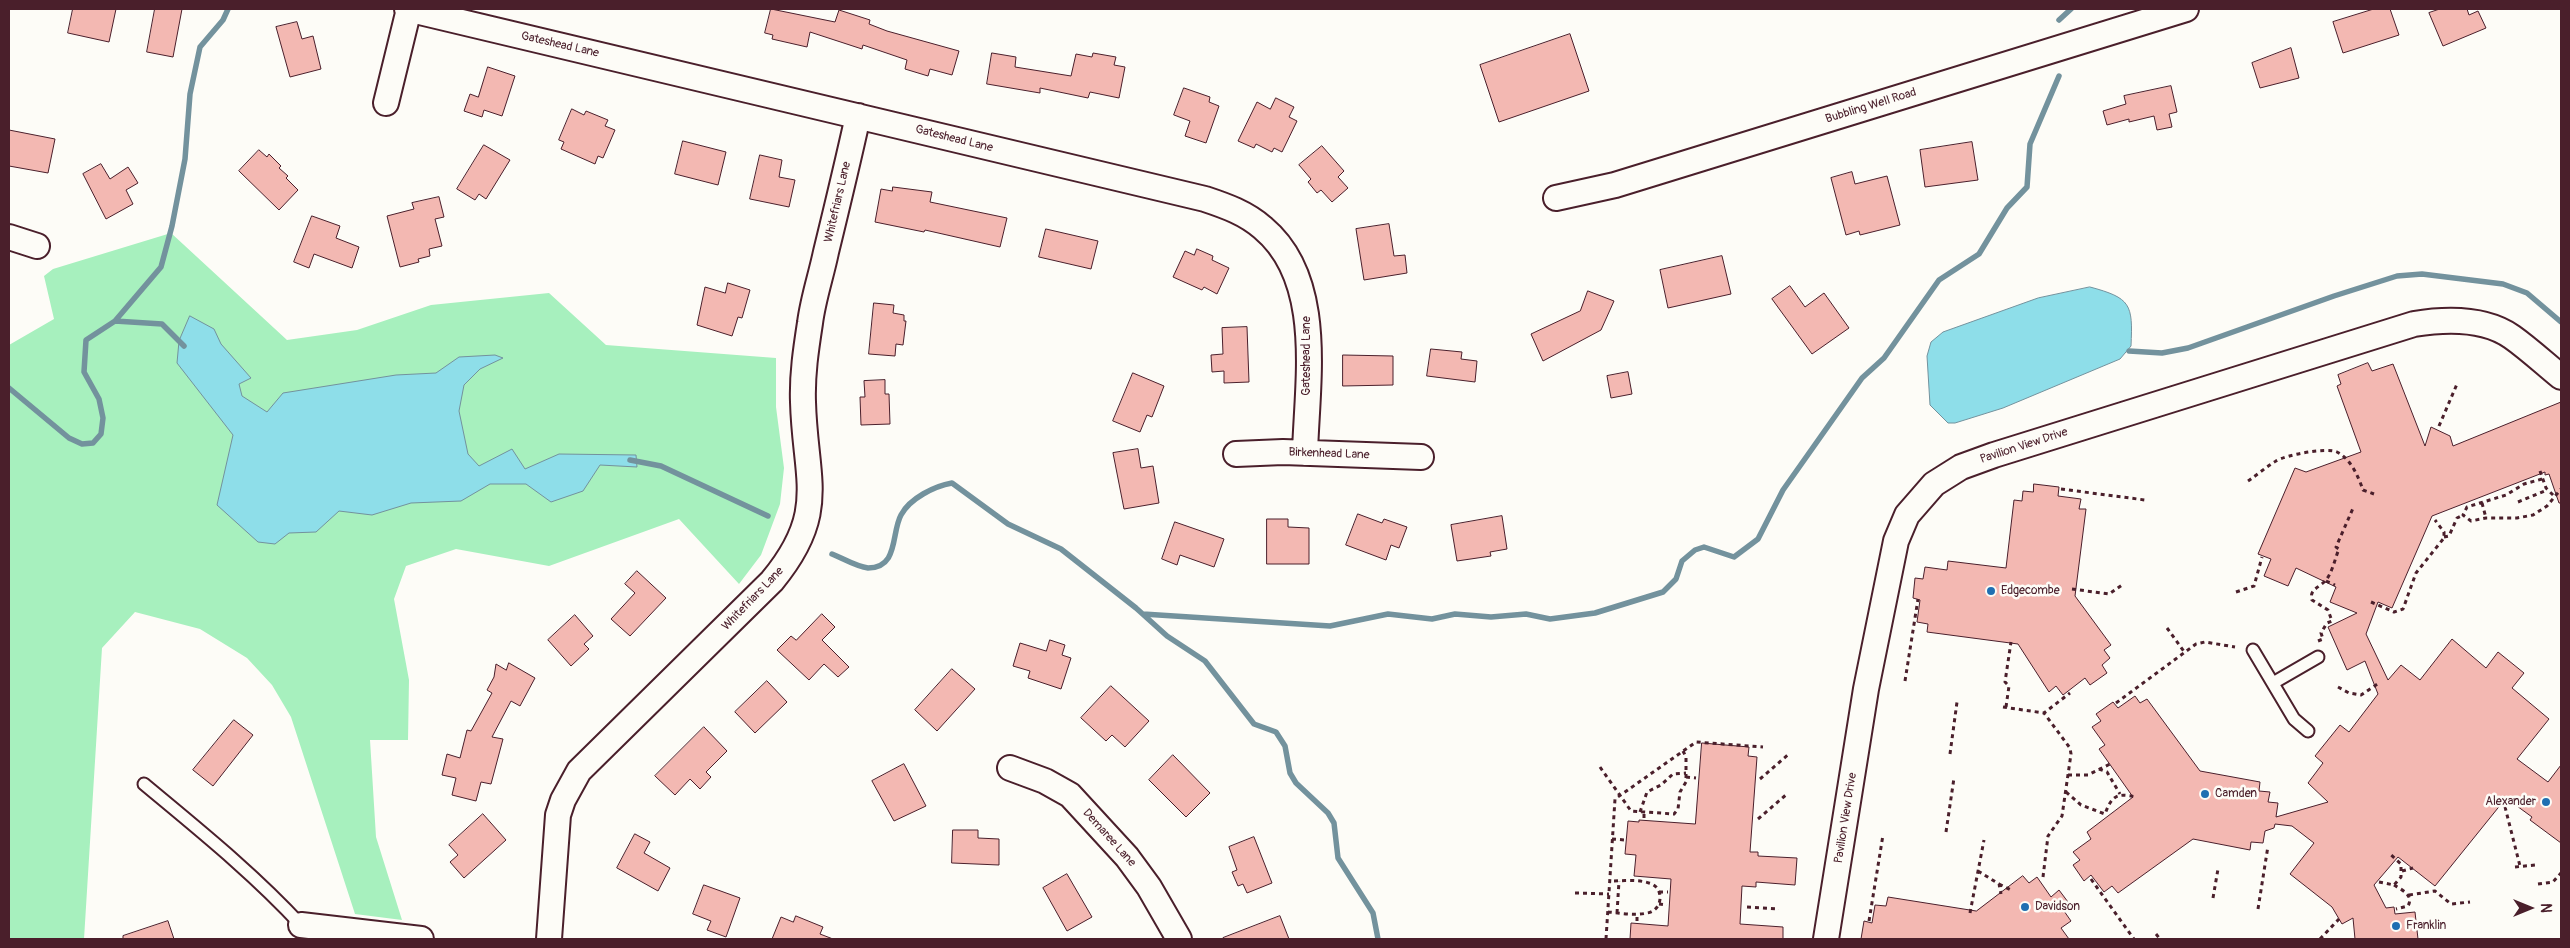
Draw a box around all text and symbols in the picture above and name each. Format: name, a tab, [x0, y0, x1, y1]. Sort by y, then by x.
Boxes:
street label: Gateshead Lane	[520, 29, 600, 61]
street label: Bubbling Well Road	[1824, 85, 1918, 127]
street label: Gateshead Lane	[914, 122, 994, 156]
street label: Whitefriars Lane	[822, 160, 854, 244]
street label: Gateshead Lane	[1300, 316, 1314, 396]
street label: Pavilion View Drive	[1978, 425, 2070, 467]
street label: Birkenhead Lane	[1288, 445, 1370, 463]
street label: Whitefriars Lane	[719, 564, 787, 634]
place label: Edgecombe	[2001, 584, 2060, 598]
marker: Edgecombe	[1985, 585, 1997, 597]
street label: Pavilion View Drive	[1832, 772, 1860, 864]
place label: Camden	[2215, 787, 2257, 801]
marker: Camden	[2199, 788, 2211, 800]
place label: Alexander	[2485, 795, 2536, 809]
marker: Alexander	[2540, 796, 2552, 808]
street label: Demaree Lane	[1079, 806, 1139, 870]
north arrow	[2505, 883, 2555, 933]
place label: Davidson	[2035, 900, 2080, 914]
marker: Davidson	[2019, 901, 2031, 913]
text: N	[2537, 903, 2554, 913]
place label: Franklin	[2406, 919, 2446, 933]
marker: Franklin	[2390, 920, 2402, 932]

